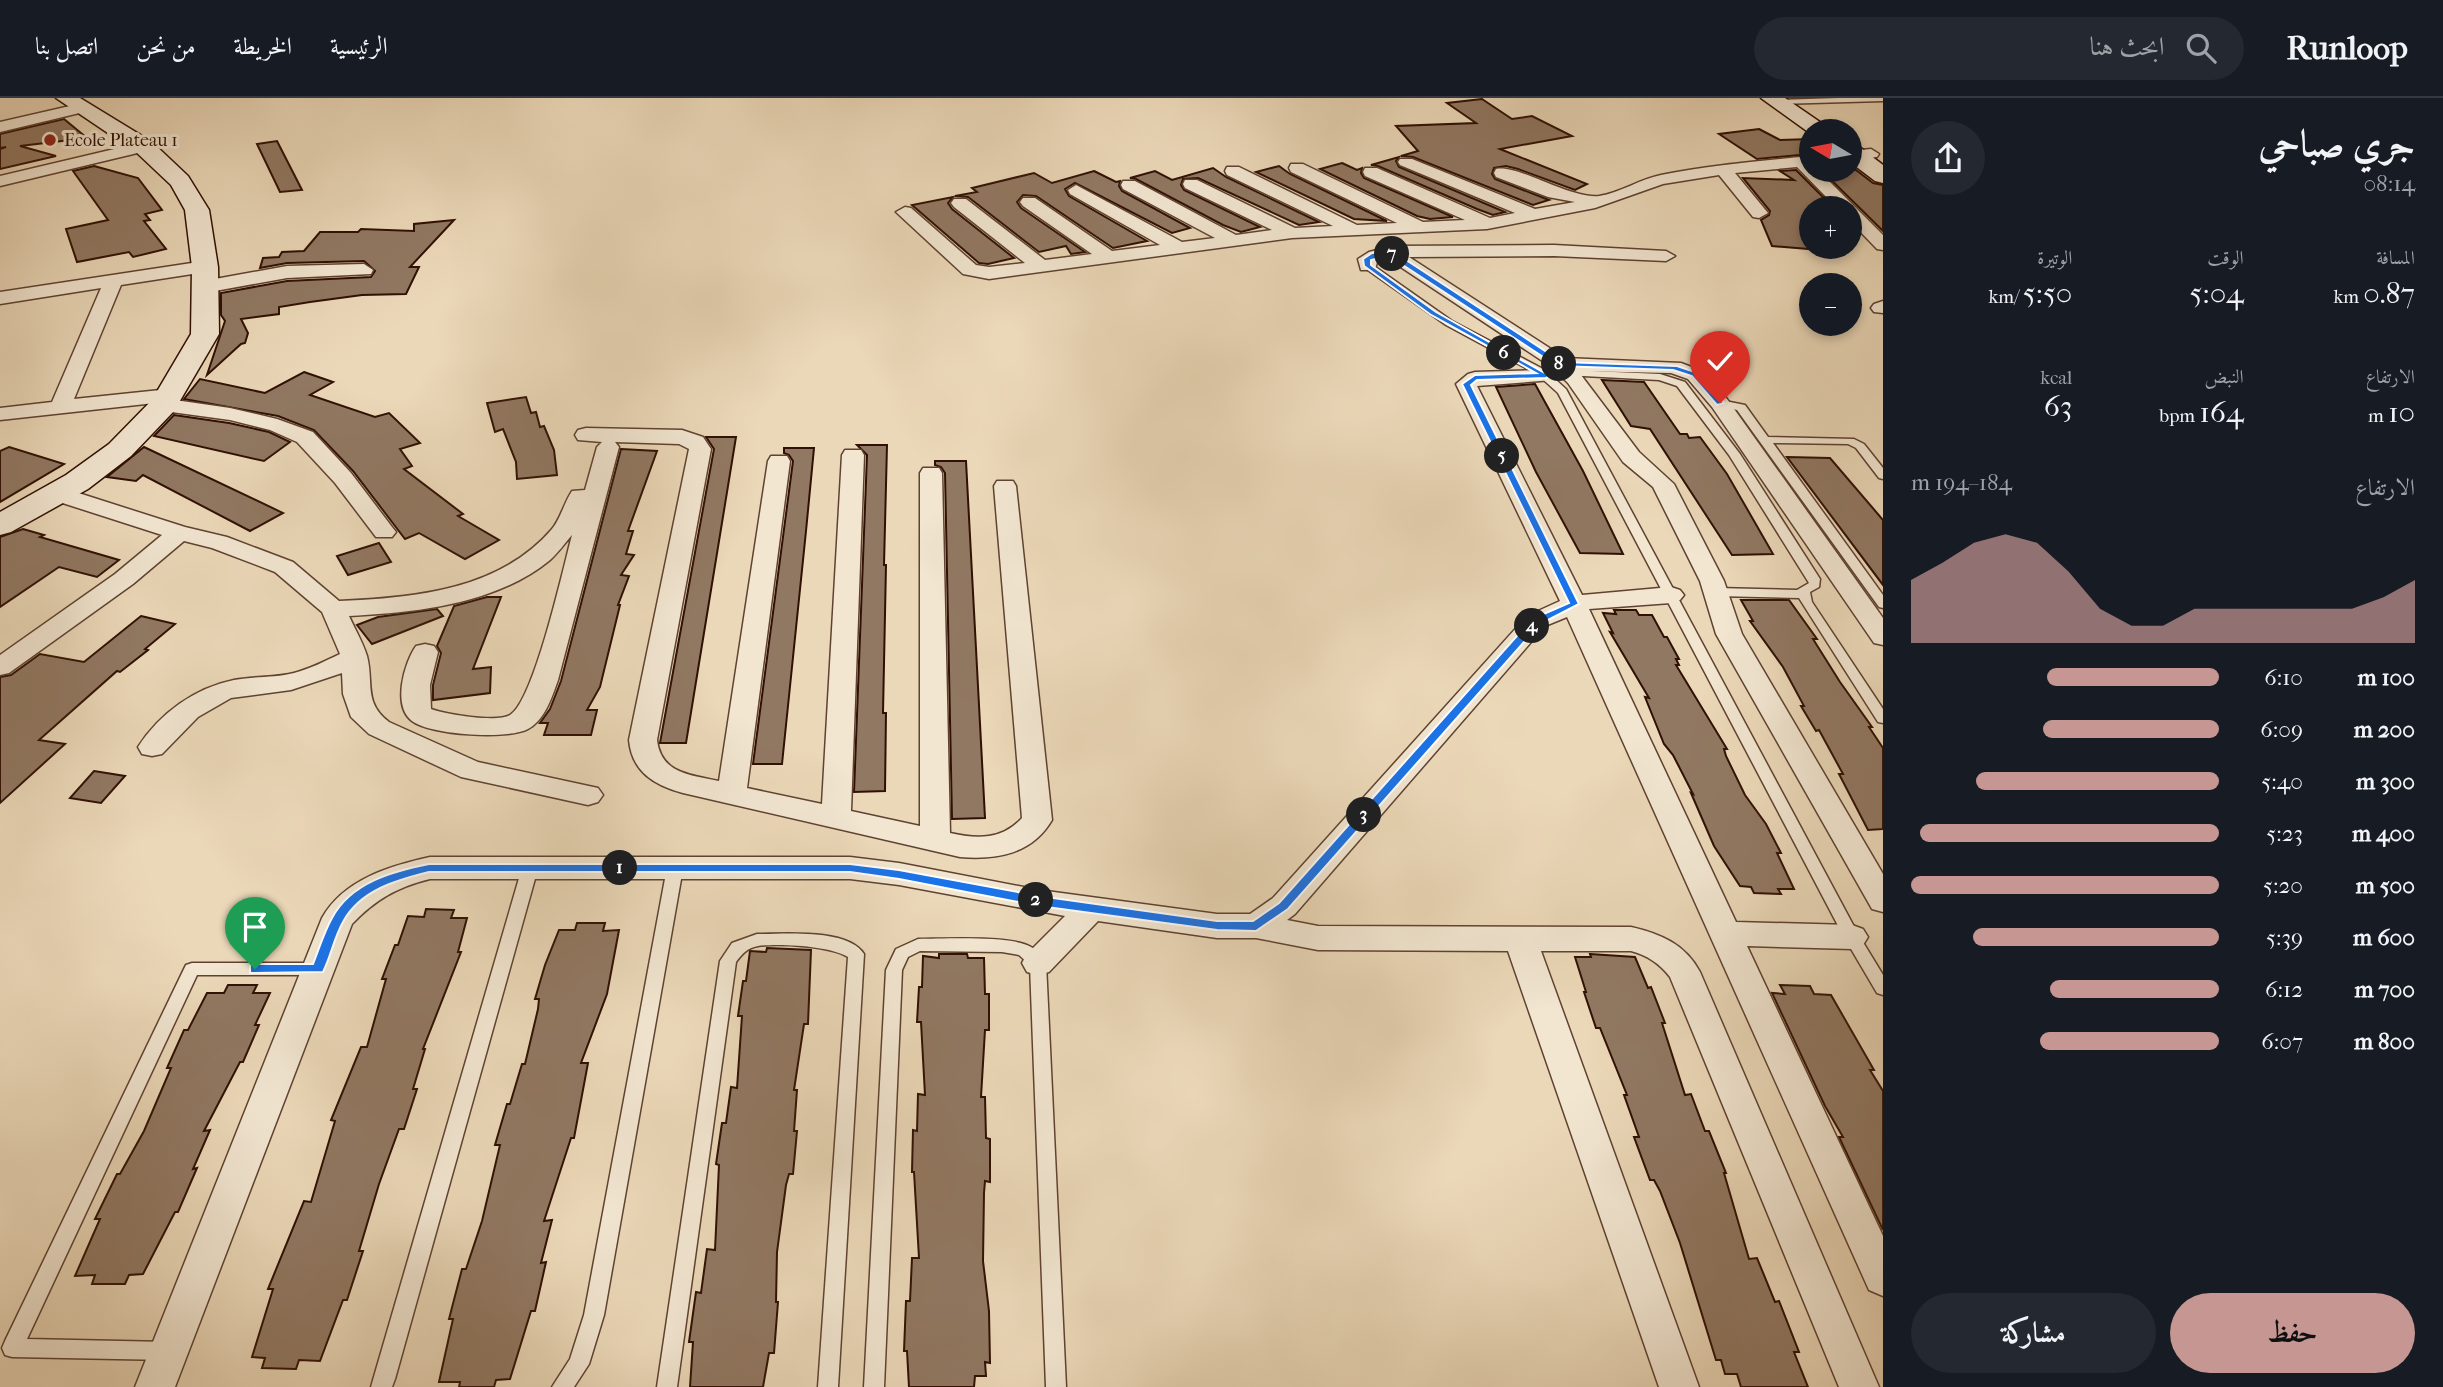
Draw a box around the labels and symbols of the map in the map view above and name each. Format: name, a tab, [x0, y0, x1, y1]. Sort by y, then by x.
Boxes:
north arrow	[1799, 119, 1862, 182]
place label: Ecole Plateau 1	[64, 130, 178, 151]
marker: Ecole Plateau 1	[42, 132, 58, 148]
pin: 7	[1374, 236, 1410, 272]
pin	[1690, 331, 1750, 403]
pin: 6	[1486, 336, 1522, 370]
pin: 8	[1542, 346, 1576, 382]
pin: 5	[1484, 438, 1520, 474]
pin: 4	[1514, 608, 1550, 644]
pin: 3	[1346, 798, 1382, 832]
pin: 1	[602, 850, 638, 886]
pin: 2	[1018, 882, 1054, 918]
pin	[225, 897, 285, 969]

